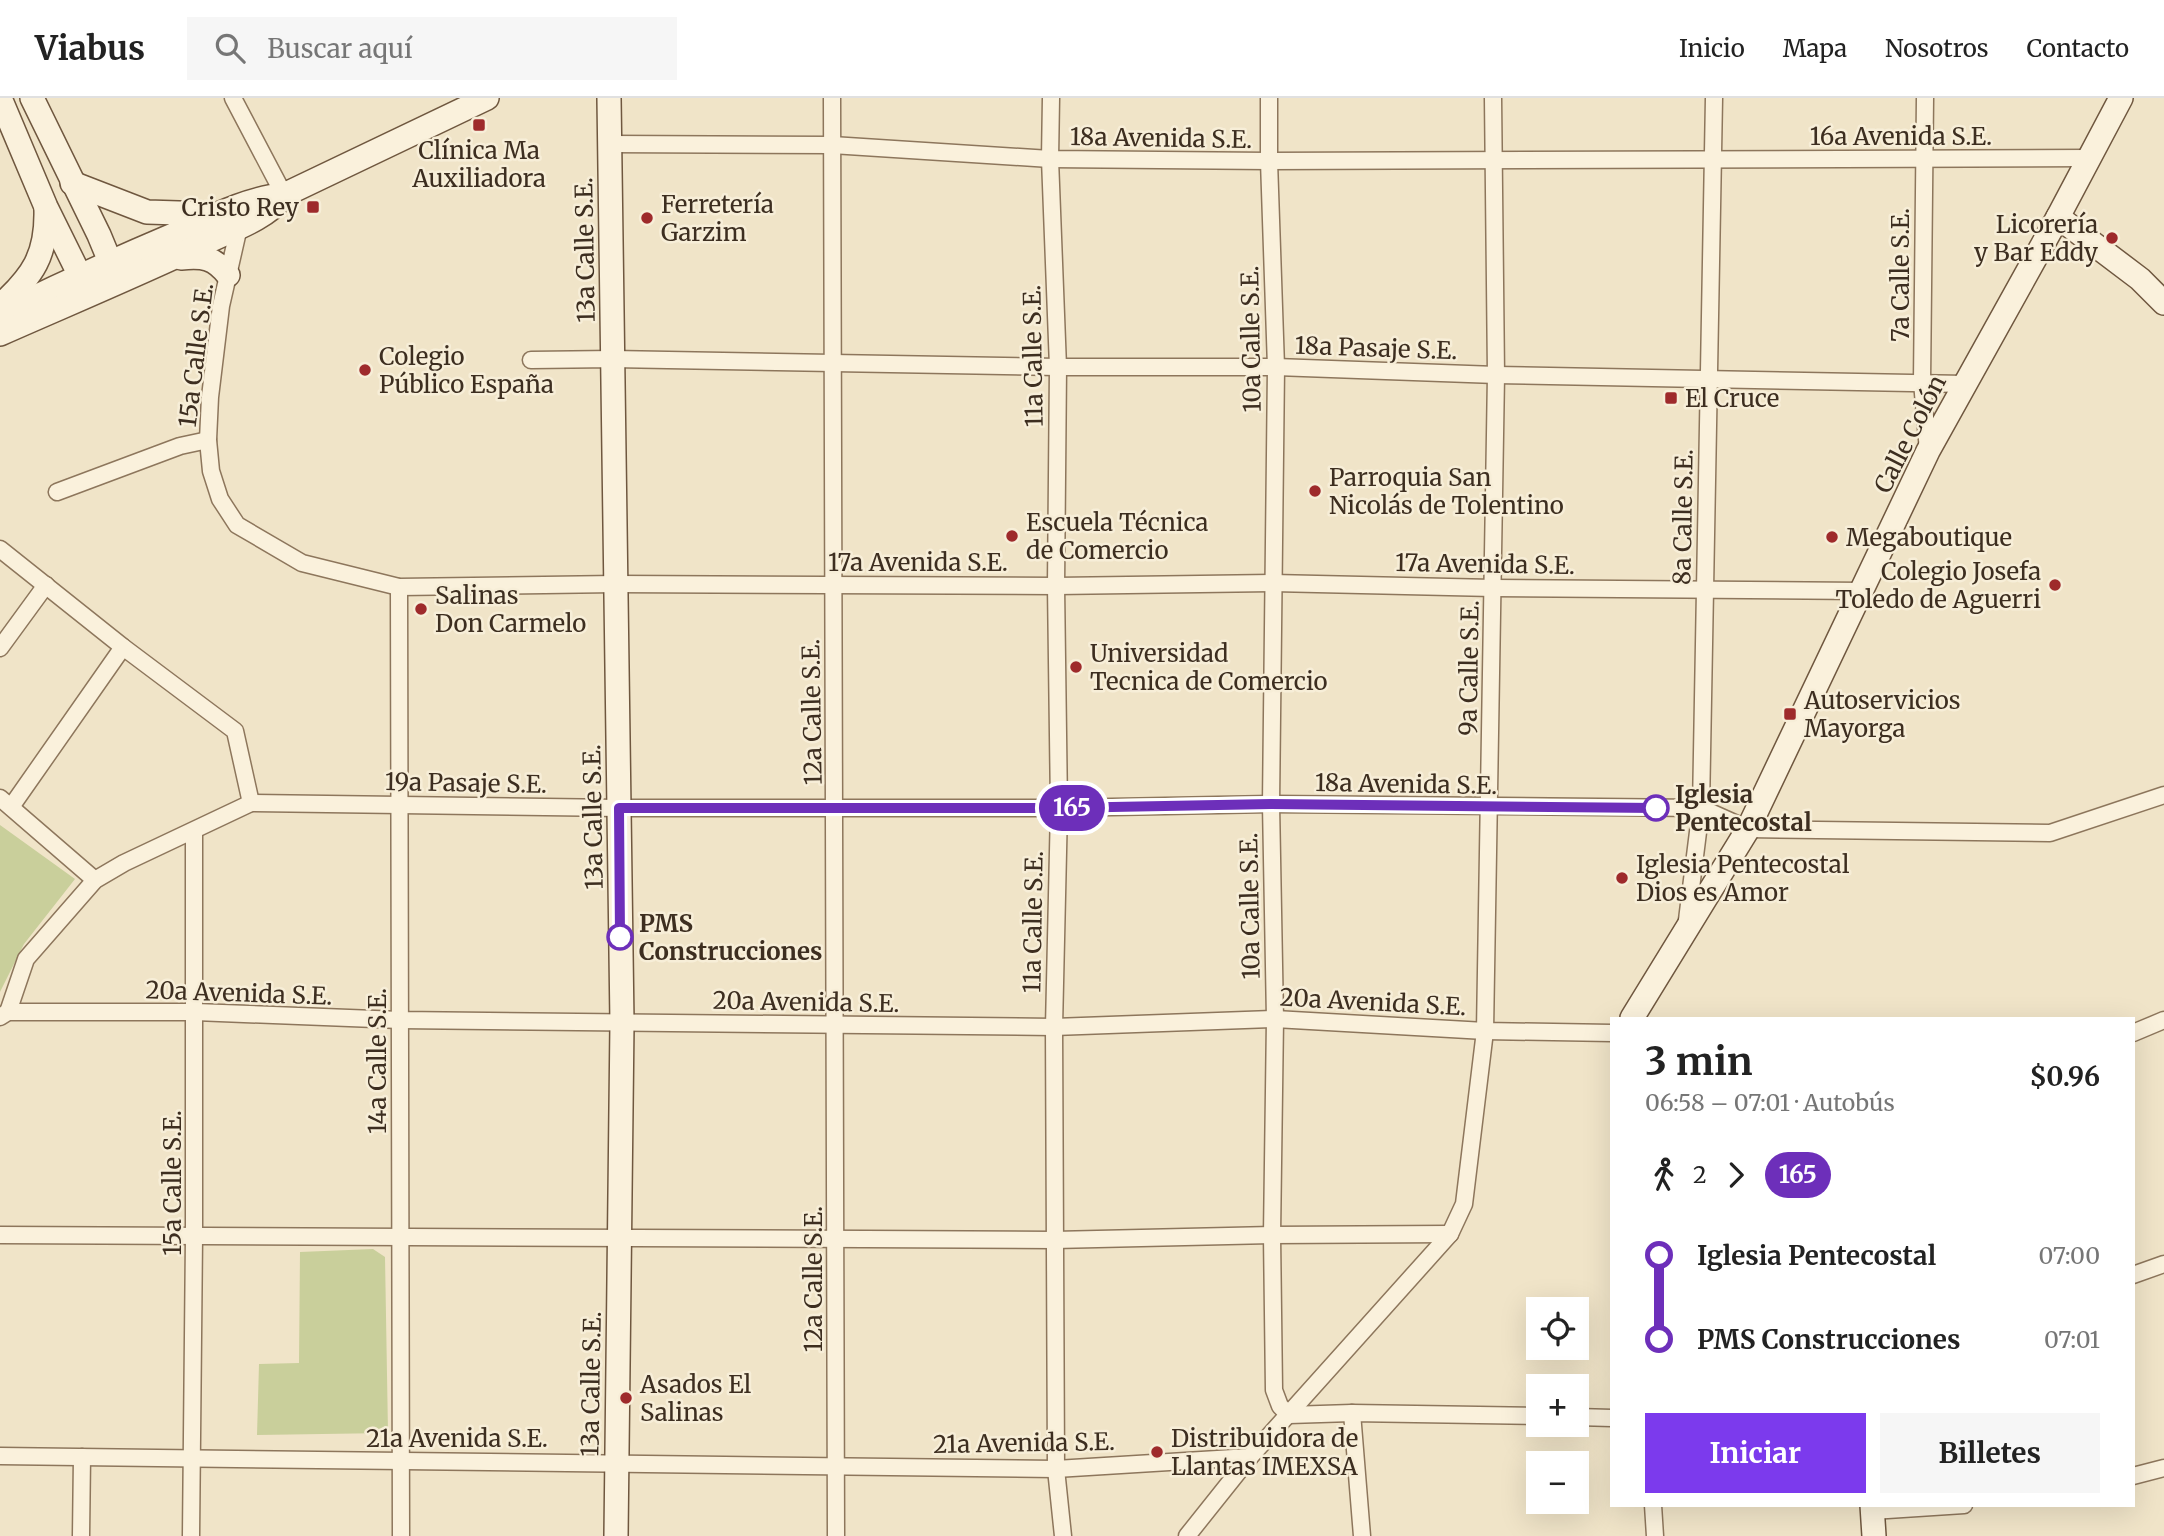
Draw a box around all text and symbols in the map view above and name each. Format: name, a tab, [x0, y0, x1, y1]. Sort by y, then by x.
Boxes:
search box	[187, 17, 677, 80]
text: Viabus	[35, 28, 145, 69]
icon: search	[211, 29, 249, 67]
text: Buscar aquí	[267, 32, 412, 65]
text: Inicio	[1679, 33, 1745, 64]
text: Mapa	[1783, 33, 1847, 64]
text: Nosotros	[1885, 33, 1989, 64]
text: Contacto	[2027, 33, 2129, 64]
marker: Clínica Ma Auxiliadora	[471, 117, 487, 133]
street label: 18a Avenida S.E.	[1070, 121, 1252, 155]
street label: 16a Avenida S.E.	[1810, 121, 1992, 152]
place label: Clínica Ma Auxiliadora	[411, 135, 546, 194]
street label: 13a Calle S.E.	[568, 177, 602, 323]
place label: Ferretería Garzim	[661, 189, 774, 248]
place label: Cristo Rey	[182, 192, 299, 223]
marker: Cristo Rey	[305, 199, 321, 215]
street label: 7a Calle S.E.	[1885, 208, 1916, 342]
place label: Licorería y Bar Eddy	[1974, 209, 2098, 268]
marker: Ferretería Garzim	[639, 210, 655, 226]
marker: Licorería y Bar Eddy	[2104, 230, 2120, 246]
street label: 10a Calle S.E.	[1234, 265, 1268, 413]
street label: 15a Calle S.E.	[172, 281, 220, 429]
street label: 11a Calle S.E.	[1016, 285, 1050, 427]
street label: 18a Pasaje S.E.	[1294, 330, 1458, 366]
place label: Colegio Público España	[379, 341, 554, 400]
marker: Colegio Público España	[357, 362, 373, 378]
street label: Calle Colón	[1867, 370, 1953, 498]
place label: El Cruce	[1685, 383, 1779, 414]
marker: El Cruce	[1663, 390, 1679, 406]
street label: 8a Calle S.E.	[1666, 449, 1700, 585]
place label: Parroquia San Nicolás de Tolentino	[1329, 462, 1564, 521]
marker: Parroquia San Nicolás de Tolentino	[1307, 483, 1323, 499]
place label: Escuela Técnica de Comercio	[1026, 507, 1209, 566]
place label: Megaboutique	[1846, 522, 2012, 553]
marker: Escuela Técnica de Comercio	[1004, 528, 1020, 544]
marker: Megaboutique	[1824, 529, 1840, 545]
street label: 17a Avenida S.E.	[828, 547, 1008, 578]
street label: 17a Avenida S.E.	[1395, 547, 1575, 581]
place label: Colegio Josefa Toledo de Aguerri	[1835, 556, 2041, 615]
marker: Colegio Josefa Toledo de Aguerri	[2047, 577, 2063, 593]
place label: Salinas Don Carmelo	[435, 580, 586, 639]
street label: 9a Calle S.E.	[1452, 600, 1486, 736]
marker: Salinas Don Carmelo	[413, 601, 429, 617]
place label: Universidad Tecnica de Comercio	[1090, 638, 1328, 697]
street label: 12a Calle S.E.	[795, 639, 829, 785]
marker: Universidad Tecnica de Comercio	[1068, 659, 1084, 675]
place label: Autoservicios Mayorga	[1803, 685, 1961, 744]
marker: Autoservicios Mayorga	[1782, 706, 1798, 722]
street label: 13a Calle S.E.	[576, 744, 610, 890]
street label: 19a Pasaje S.E.	[385, 766, 547, 800]
street label: 18a Avenida S.E.	[1315, 767, 1497, 801]
place label: Iglesia Pentecostal	[1675, 779, 1812, 838]
line badge: 165	[1032, 785, 1112, 831]
text: 165	[1053, 792, 1091, 823]
marker: Iglesia Pentecostal	[1643, 795, 1669, 821]
street label: 10a Calle S.E.	[1233, 832, 1267, 980]
place label: Iglesia Pentecostal Dios es Amor	[1636, 849, 1849, 908]
street label: 11a Calle S.E.	[1016, 851, 1050, 993]
marker: Iglesia Pentecostal Dios es Amor	[1614, 870, 1630, 886]
place label: PMS Construcciones	[639, 908, 822, 967]
marker: PMS Construcciones	[607, 924, 633, 950]
street label: 20a Avenida S.E.	[145, 974, 333, 1012]
street label: 20a Avenida S.E.	[1279, 982, 1467, 1022]
street label: 20a Avenida S.E.	[712, 985, 900, 1019]
street label: 14a Calle S.E.	[362, 988, 393, 1134]
text: 3 min	[1645, 1038, 1753, 1085]
text: $0.96	[2030, 1060, 2100, 1093]
text: 06:58 – 07:01 · Autobús	[1645, 1088, 1895, 1117]
street label: 15a Calle S.E.	[157, 1110, 188, 1256]
icon: walk	[1645, 1156, 1683, 1194]
icon: forward	[1717, 1156, 1755, 1194]
text: 165	[1779, 1159, 1817, 1190]
text: 2	[1693, 1160, 1707, 1189]
street label: 12a Calle S.E.	[798, 1206, 829, 1352]
text: Iglesia Pentecostal	[1697, 1239, 1936, 1272]
text: 07:00	[2039, 1241, 2100, 1270]
map controls	[1526, 1297, 1589, 1514]
button: locate	[1526, 1297, 1589, 1360]
street label: 13a Calle S.E.	[574, 1311, 608, 1457]
text: PMS Construcciones	[1697, 1323, 1960, 1356]
text: 07:01	[2044, 1325, 2100, 1354]
place label: Asados El Salinas	[639, 1369, 751, 1428]
button: +	[1526, 1374, 1589, 1437]
marker: Asados El Salinas	[618, 1390, 634, 1406]
button: Iniciar	[1645, 1413, 1866, 1493]
button: Billetes	[1880, 1413, 2100, 1493]
street label: 21a Avenida S.E.	[366, 1423, 548, 1454]
place label: Distribuidora de Llantas IMEXSA	[1171, 1423, 1359, 1482]
street label: 21a Avenida S.E.	[933, 1426, 1115, 1460]
marker: Distribuidora de Llantas IMEXSA	[1149, 1444, 1165, 1460]
button: −	[1526, 1451, 1589, 1514]

